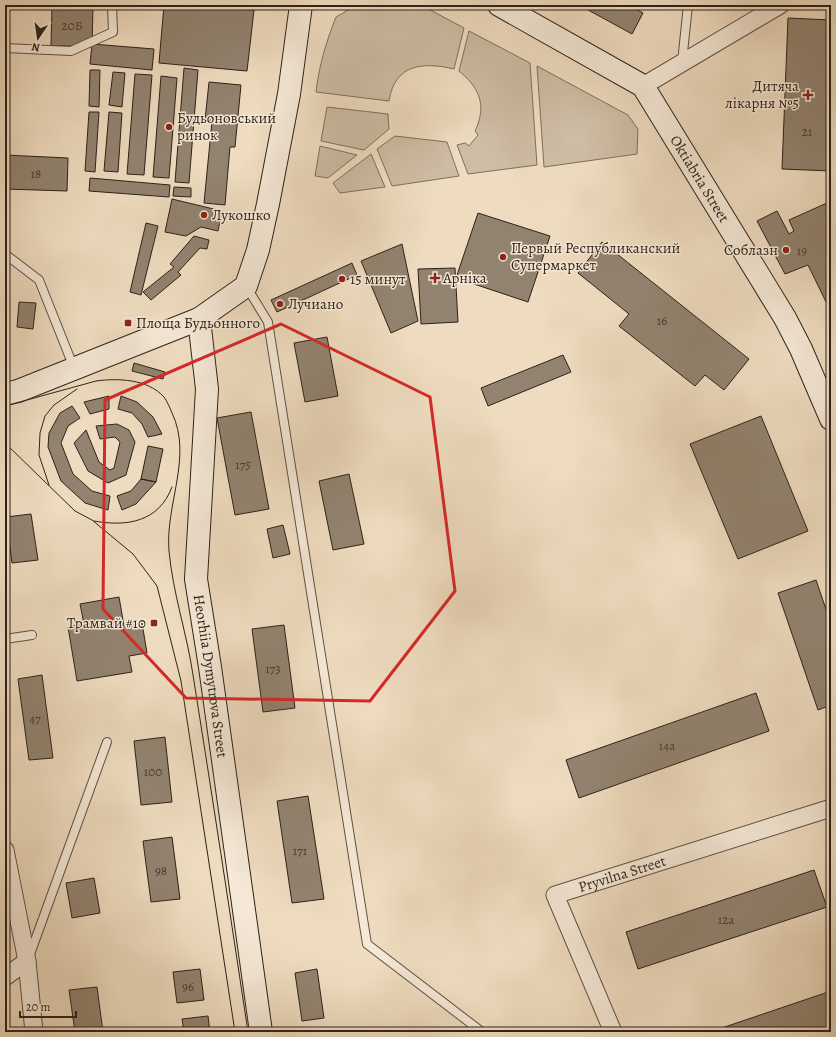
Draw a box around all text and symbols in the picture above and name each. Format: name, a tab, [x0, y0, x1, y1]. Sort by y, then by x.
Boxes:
house number: 20Б	[62, 17, 82, 34]
north arrow	[18, 18, 58, 58]
text: N	[30, 39, 41, 55]
place label: Дитяча лікарня №5	[725, 76, 799, 113]
marker: Дитяча лікарня №5	[802, 89, 814, 101]
place label: Будьоновський ринок	[177, 108, 276, 145]
marker: Будьоновський ринок	[164, 122, 174, 132]
house number: 21	[802, 123, 813, 140]
street label: Oktiabria Street	[666, 132, 734, 226]
house number: 18	[31, 165, 41, 182]
place label: Лукошко	[212, 205, 271, 225]
marker: Лукошко	[199, 210, 209, 220]
place label: Первый Республиканский Супермаркет	[511, 238, 681, 275]
place label: Соблазн	[724, 240, 778, 260]
house number: 19	[797, 242, 807, 259]
marker: Соблазн	[781, 245, 791, 255]
marker: Первый Республиканский Супермаркет	[498, 252, 508, 262]
place label: Арніка	[442, 268, 487, 288]
place label: 15 минут	[350, 269, 406, 289]
marker: Арніка	[430, 273, 440, 283]
marker: 15 минут	[337, 274, 347, 284]
place label: Лучиано	[288, 294, 343, 314]
marker: Лучиано	[275, 299, 285, 309]
house number: 16	[657, 312, 667, 329]
place label: Площа Будьонного	[136, 313, 260, 333]
marker: Площа Будьонного	[123, 318, 133, 328]
house number: 175	[235, 456, 251, 473]
street label: Heorhiia Dymytrova Street	[189, 593, 233, 759]
place label: Трамвай #10	[67, 613, 146, 633]
marker: Трамвай #10	[149, 618, 159, 628]
house number: 173	[265, 660, 281, 677]
house number: 47	[29, 710, 41, 727]
house number: 14а	[659, 737, 675, 754]
house number: 100	[144, 763, 162, 780]
house number: 171	[293, 842, 308, 859]
street label: Pryvilna Street	[576, 851, 668, 897]
house number: 98	[155, 862, 167, 879]
house number: 12а	[718, 911, 734, 928]
house number: 96	[182, 978, 194, 995]
scale bar	[20, 993, 76, 1019]
text: 20 m	[26, 999, 50, 1015]

